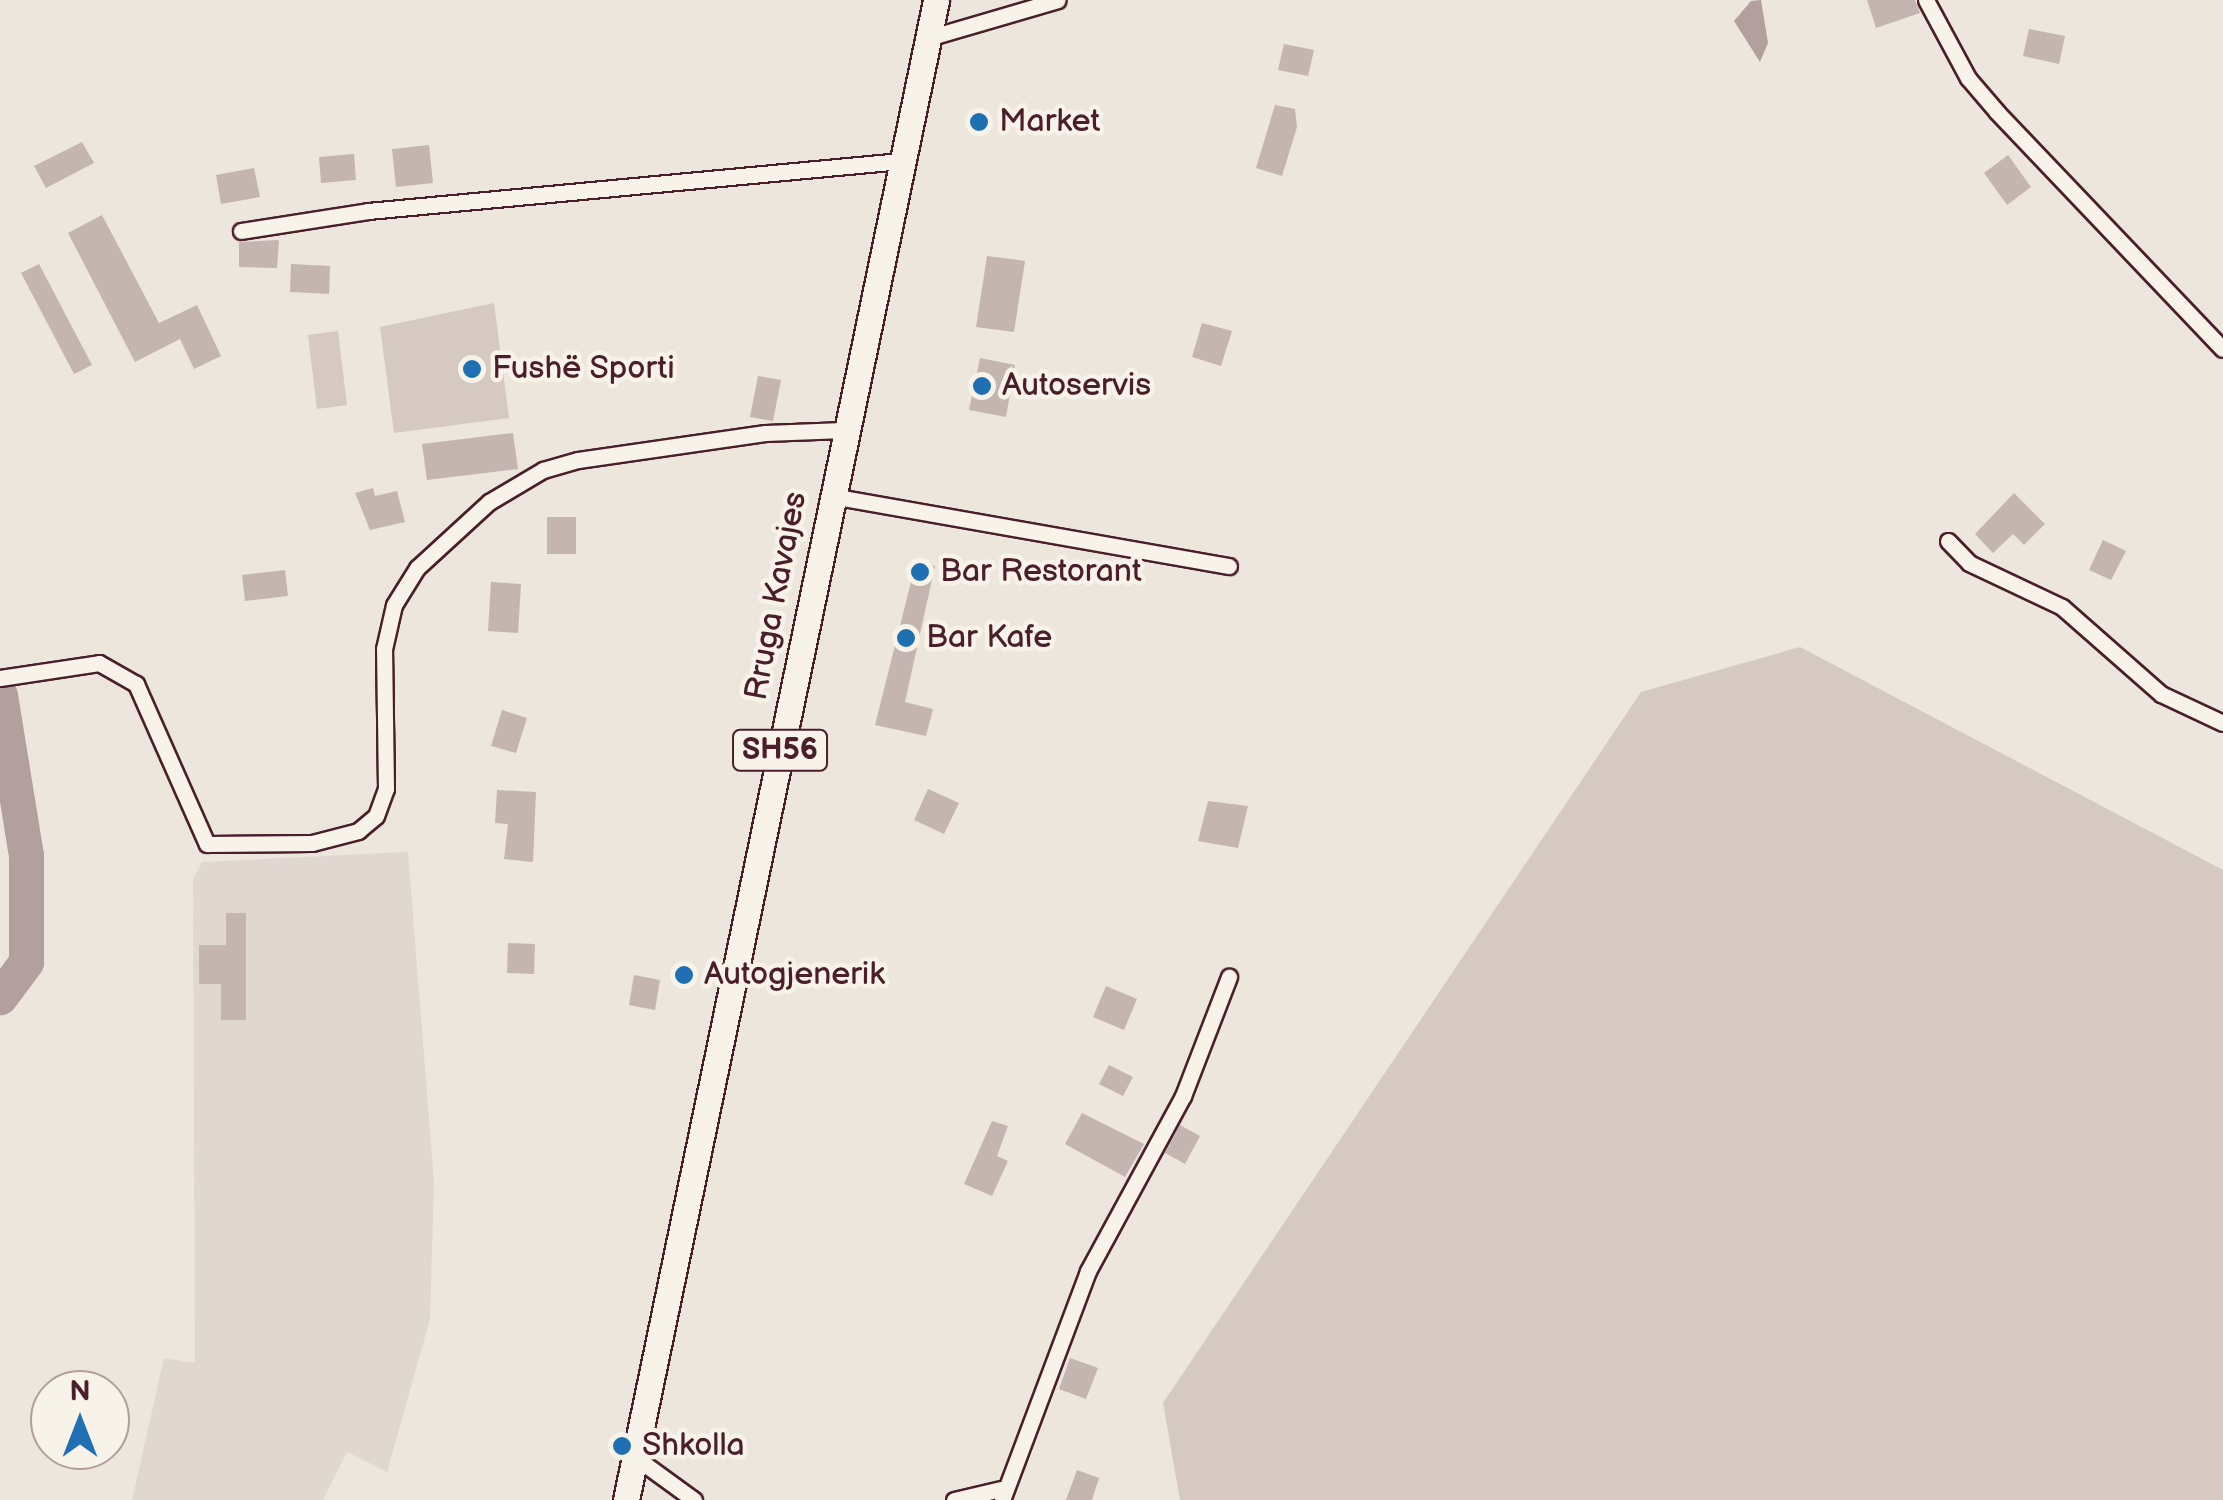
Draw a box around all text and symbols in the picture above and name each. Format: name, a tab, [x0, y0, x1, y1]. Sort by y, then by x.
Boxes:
place label: Market	[999, 103, 1100, 141]
marker: Market	[968, 111, 990, 133]
place label: Fushë Sporti	[492, 350, 675, 388]
marker: Fushë Sporti	[461, 358, 483, 380]
place label: Autoservis	[1002, 367, 1151, 405]
marker: Autoservis	[971, 375, 993, 397]
street label: Rruga Kavajes	[738, 489, 816, 703]
place label: Bar Restorant	[940, 553, 1142, 591]
marker: Bar Restorant	[909, 561, 931, 583]
place label: Bar Kafe	[926, 619, 1052, 657]
marker: Bar Kafe	[895, 627, 917, 649]
road number: SH56	[730, 725, 830, 775]
place label: Autogjenerik	[704, 956, 885, 994]
marker: Autogjenerik	[673, 964, 695, 986]
north arrow	[30, 1370, 130, 1470]
text: N	[69, 1375, 91, 1408]
place label: Shkolla	[642, 1427, 745, 1465]
marker: Shkolla	[611, 1435, 633, 1457]

